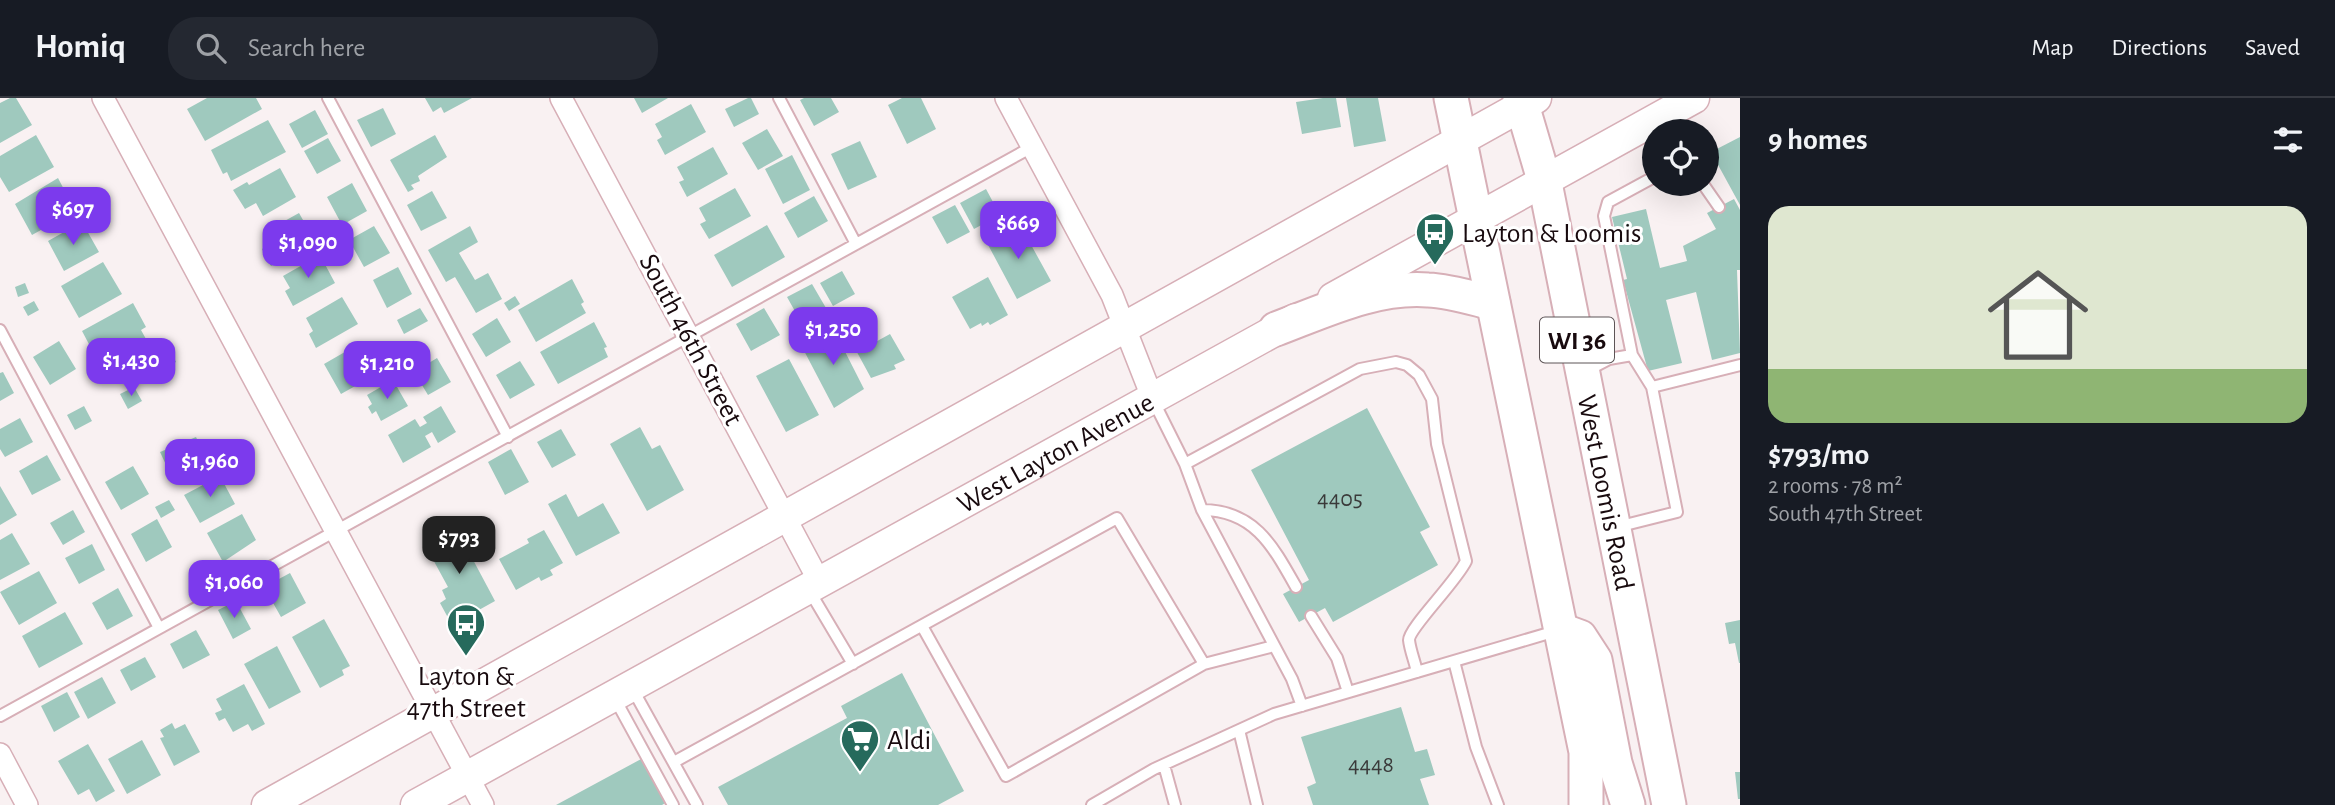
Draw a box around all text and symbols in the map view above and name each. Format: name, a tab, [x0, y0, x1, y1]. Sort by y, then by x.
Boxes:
search box	[168, 17, 658, 80]
icon: search	[192, 29, 230, 67]
text: Homiq	[35, 31, 126, 64]
text: Search here	[248, 35, 365, 61]
text: Map	[2031, 36, 2073, 60]
text: Directions	[2111, 36, 2207, 60]
text: Saved	[2245, 36, 2300, 60]
map controls	[1642, 119, 1719, 196]
button: locate	[1642, 119, 1719, 196]
icon: filters	[2269, 121, 2307, 159]
text: 9 homes	[1768, 125, 1868, 155]
pin: $697	[32, 188, 114, 247]
text: $697	[52, 198, 94, 221]
pin: $669	[977, 202, 1059, 261]
bus stop icon: Layton & Loomis	[1414, 211, 1456, 266]
text: $669	[996, 212, 1040, 235]
pin: $1,090	[251, 220, 365, 280]
place label: Layton & Loomis	[1462, 220, 1641, 248]
text: $1,090	[279, 231, 337, 254]
street label: South 46th Street	[633, 250, 747, 430]
icon: home	[1975, 252, 2101, 378]
pin: $1,250	[776, 308, 890, 367]
road number: WI 36	[1540, 317, 1614, 362]
text: $1,250	[805, 318, 861, 341]
pin: $1,430	[74, 338, 188, 398]
pin: $1,210	[330, 342, 444, 401]
text: $1,430	[102, 349, 160, 372]
text: $1,210	[360, 352, 415, 375]
street label: West Layton Avenue	[953, 388, 1159, 519]
street label: West Loomis Road	[1572, 392, 1638, 593]
pin: $1,960	[153, 440, 267, 499]
text: $793/mo	[1768, 440, 1869, 470]
text: $1,960	[181, 450, 239, 473]
text: 2 rooms · 78 m²	[1768, 475, 1903, 498]
house number: 4405	[1317, 487, 1363, 511]
text: South 47th Street	[1768, 503, 1922, 526]
pin: $793	[418, 517, 500, 576]
text: $793	[438, 527, 480, 550]
pin: $1,060	[177, 560, 291, 620]
text: $1,060	[205, 571, 263, 594]
bus stop icon: Layton & 47th Street	[445, 602, 487, 657]
place label: Layton & 47th Street	[406, 663, 526, 723]
supermarket icon: Aldi	[839, 718, 881, 773]
place label: Aldi	[887, 727, 931, 755]
house number: 4448	[1348, 753, 1394, 777]

